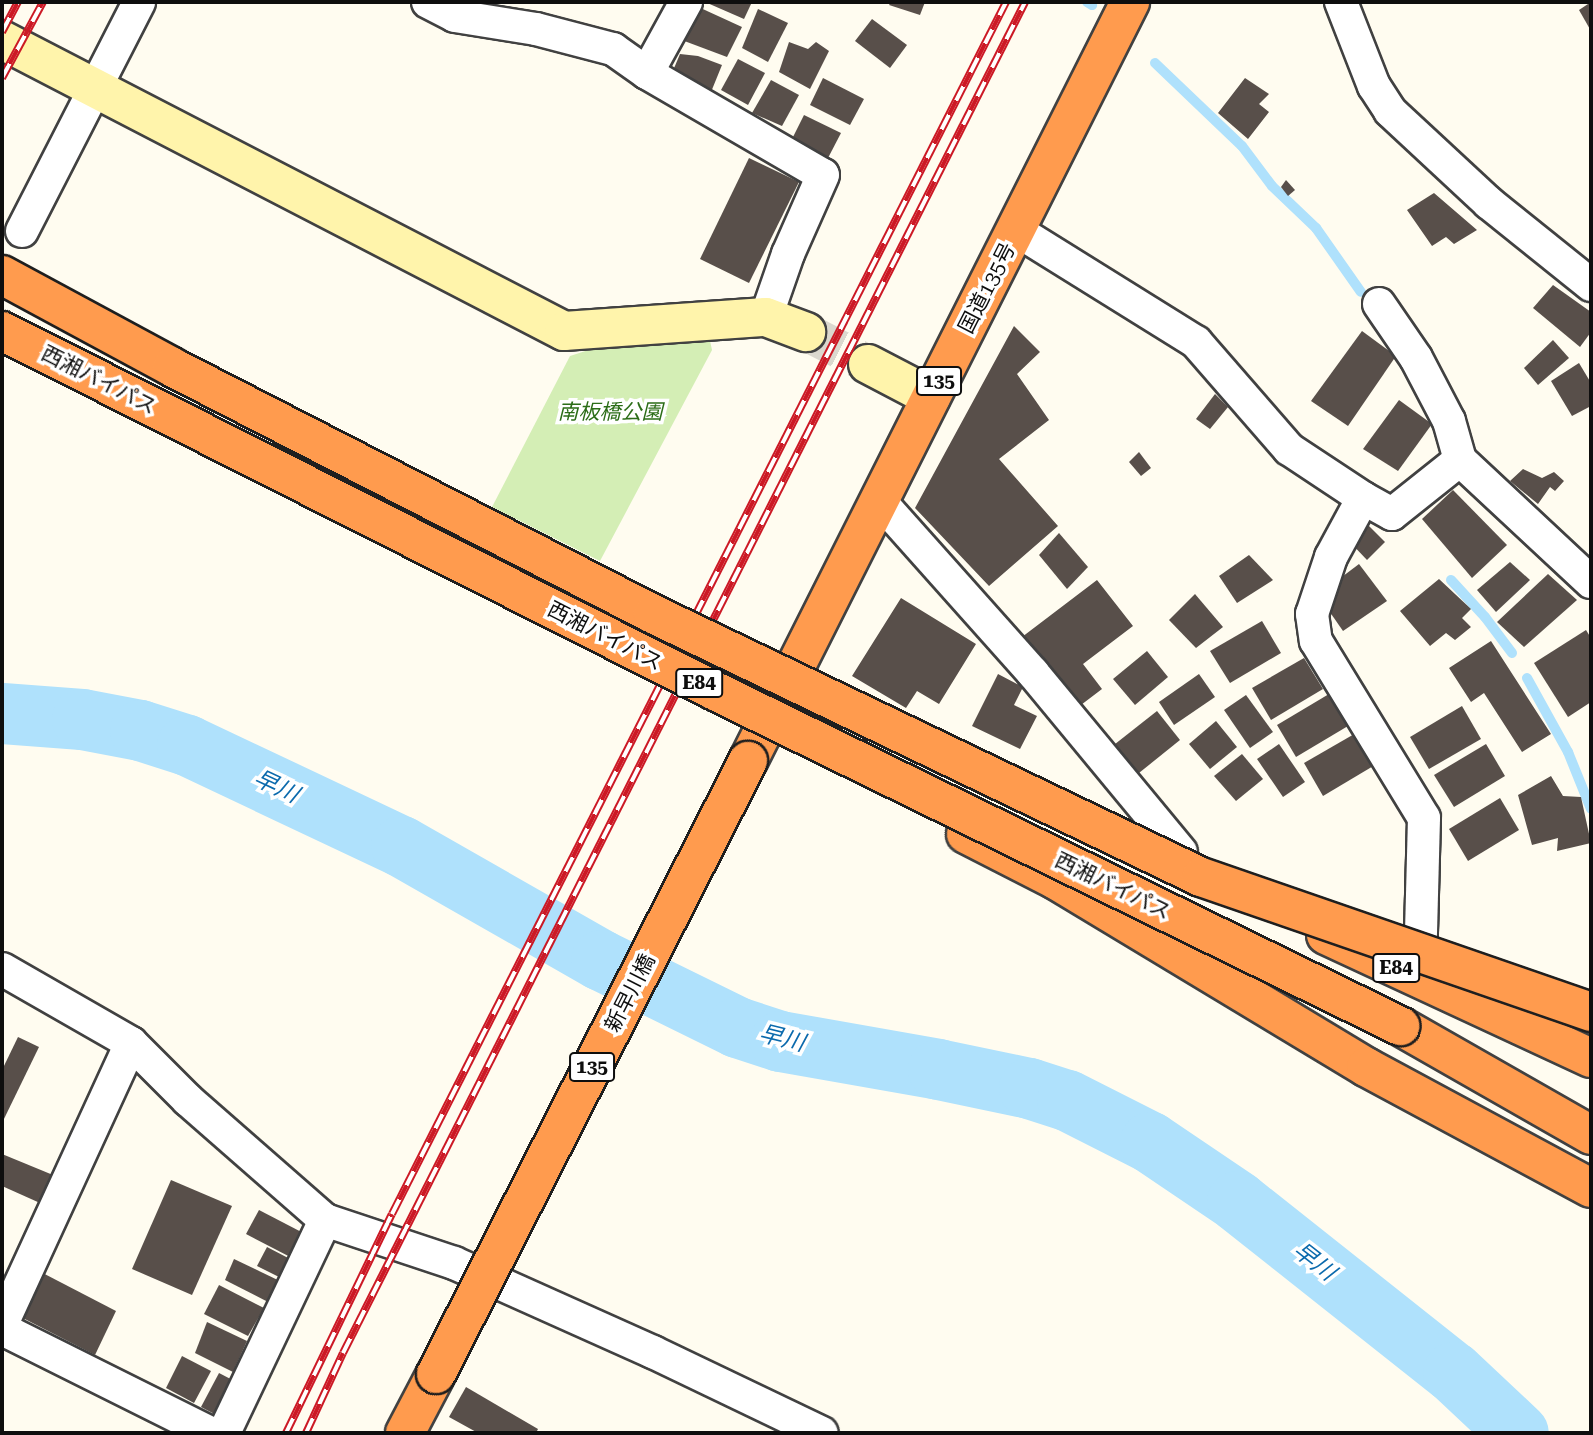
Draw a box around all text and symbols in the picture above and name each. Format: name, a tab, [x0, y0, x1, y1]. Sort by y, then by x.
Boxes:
street label: 国道135号	[953, 238, 1021, 338]
street label: 西湘バイパス	[37, 340, 161, 420]
road number: 135	[914, 366, 964, 396]
park label: 南板橋公園	[558, 399, 662, 425]
street label: 西湘バイパス	[543, 596, 667, 676]
road number: E84	[674, 668, 724, 698]
water label: 早川	[249, 765, 303, 809]
street label: 西湘バイパス	[1051, 847, 1175, 925]
street label: 新早川橋	[600, 950, 660, 1036]
road number: E84	[1372, 952, 1420, 984]
water label: 早川	[756, 1020, 808, 1058]
road number: 135	[568, 1051, 616, 1082]
water label: 早川	[1287, 1237, 1341, 1287]

